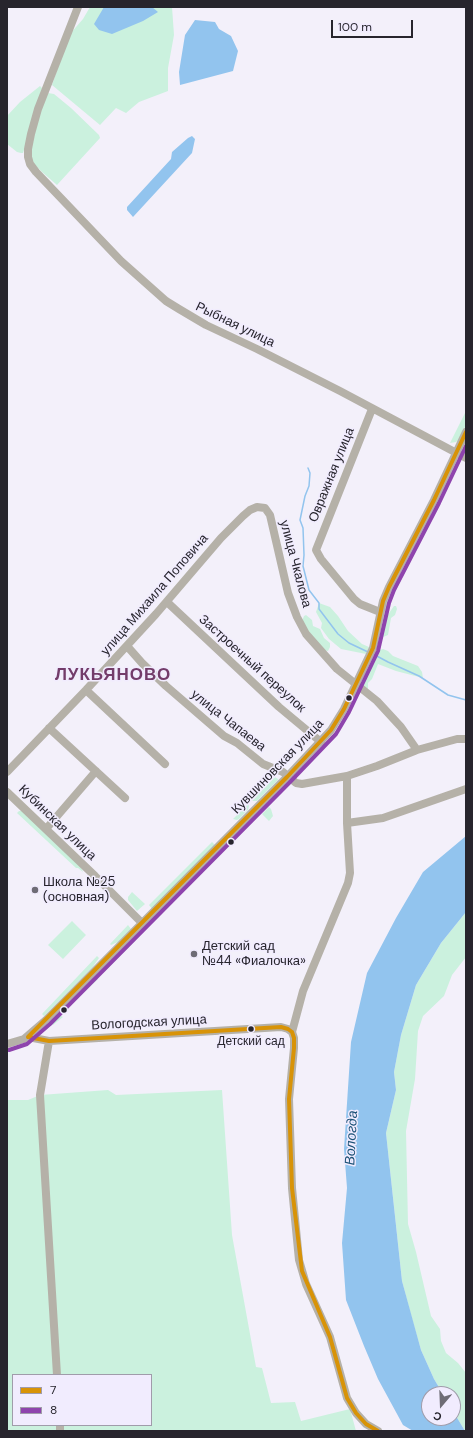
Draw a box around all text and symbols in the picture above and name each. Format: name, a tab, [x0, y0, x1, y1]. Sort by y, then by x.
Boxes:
scale bar	[333, 12, 415, 38]
text: 100 m	[338, 19, 372, 35]
street label: Рыбная улица	[193, 299, 277, 351]
street label: Овражная улица	[306, 425, 358, 525]
street label: улица Чкалова	[276, 519, 314, 609]
street label: улица Михаила Поповича	[98, 531, 212, 659]
street label: Застроечный переулок	[195, 612, 309, 716]
district label: ЛУКЬЯНОВО	[55, 666, 171, 686]
street label: улица Чапаева	[188, 687, 268, 755]
unlabelled marker	[344, 693, 354, 703]
street label: Кувшиновская улица	[229, 716, 327, 818]
street label: Кубинская улица	[15, 782, 99, 864]
unlabelled marker	[226, 837, 236, 847]
place label: Школа №25 (основная)	[43, 875, 115, 906]
marker: Школа №25 (основная)	[30, 885, 40, 895]
place label: Детский сад №44 «Фиалочка»	[202, 939, 306, 970]
marker: Детский сад №44 «Фиалочка»	[189, 949, 199, 959]
unlabelled marker	[59, 1005, 69, 1015]
street label: Вологодская улица	[91, 1012, 207, 1034]
marker: Детский сад	[246, 1024, 256, 1034]
place label: Детский сад	[217, 1035, 285, 1049]
water label: Вологда	[342, 1110, 362, 1166]
legend	[12, 1374, 152, 1426]
text: 7	[50, 1382, 56, 1398]
north arrow	[421, 1386, 461, 1426]
text: 8	[50, 1402, 57, 1418]
text: С	[431, 1408, 443, 1424]

